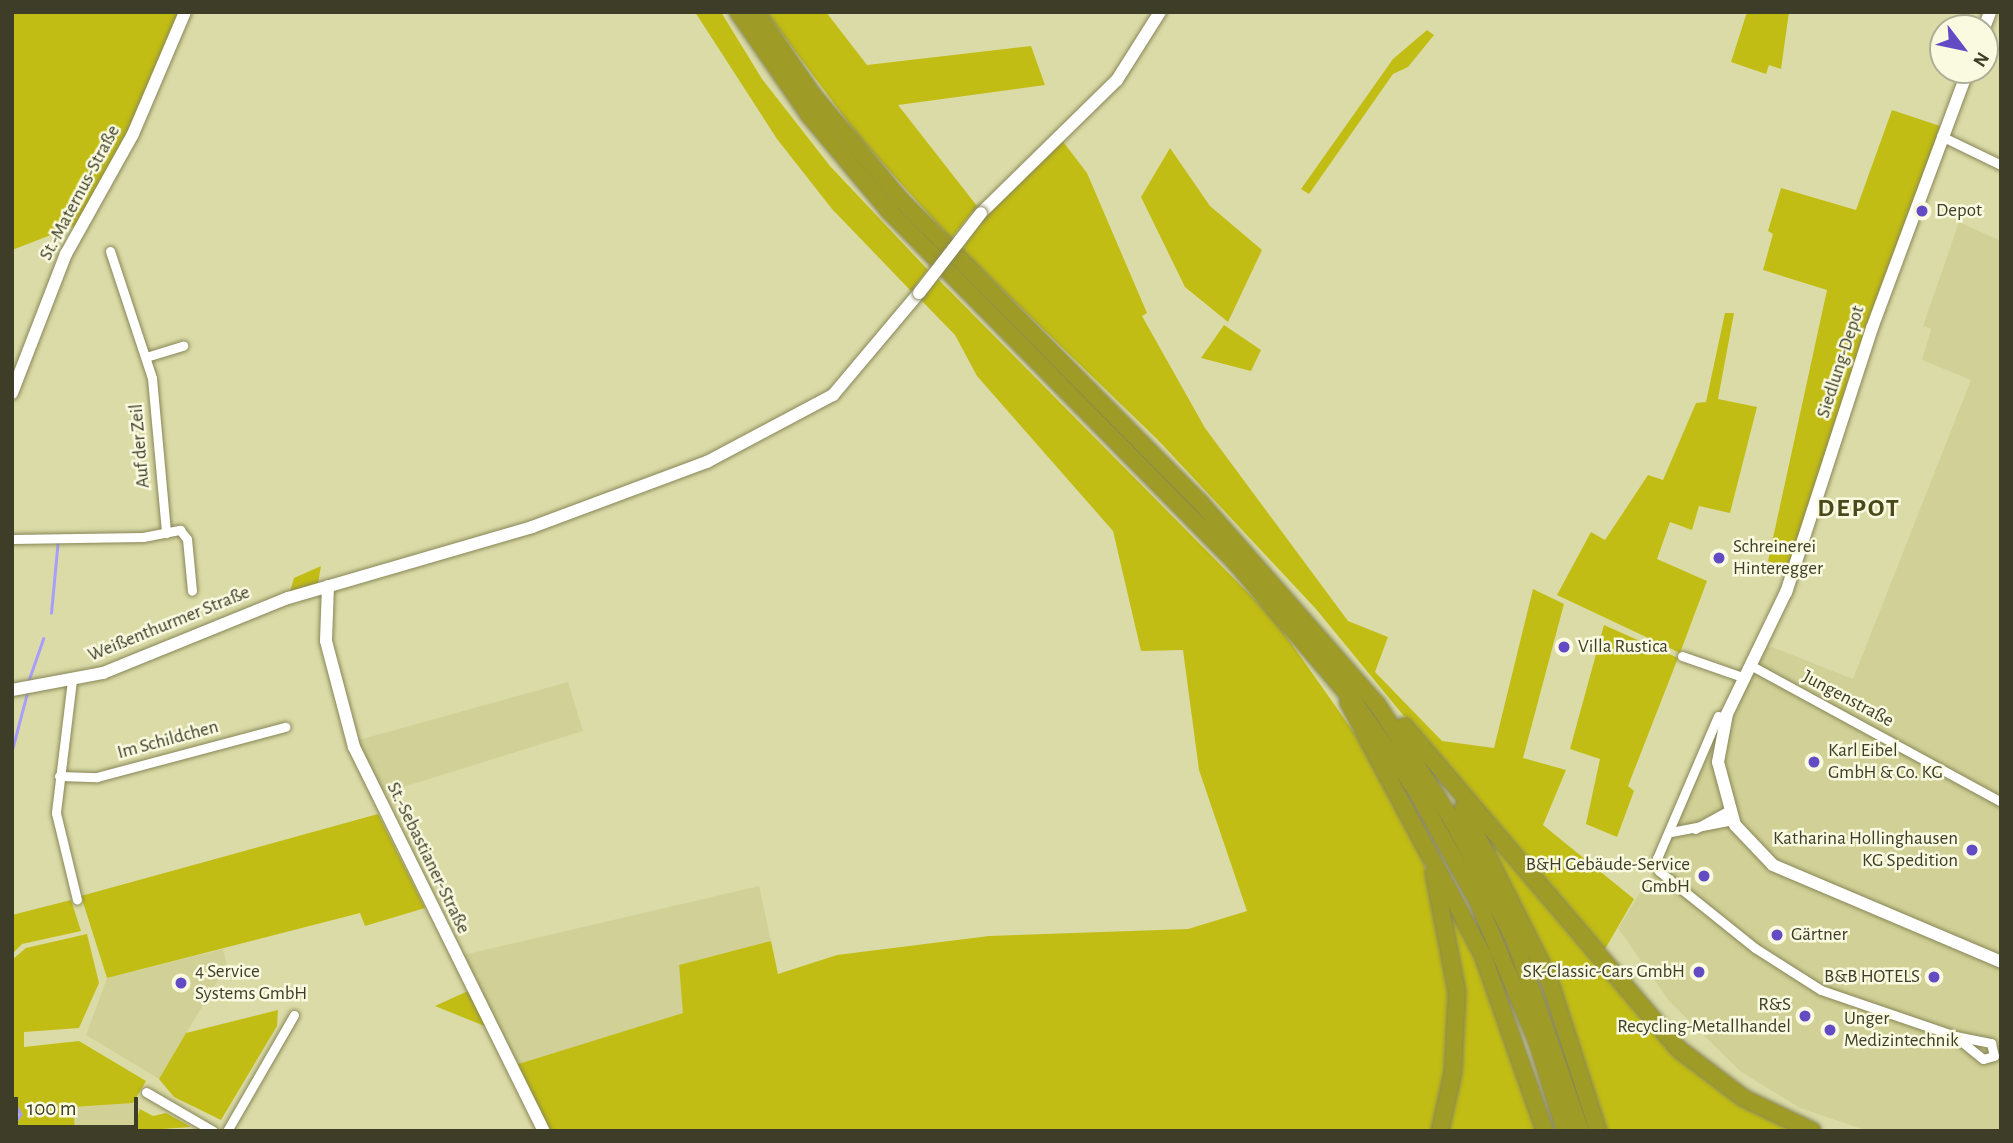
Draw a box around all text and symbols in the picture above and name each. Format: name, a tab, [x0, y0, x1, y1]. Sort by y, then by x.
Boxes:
north arrow	[1929, 14, 1999, 84]
text: N	[1969, 49, 1992, 70]
street label: St.-Maternus-Straße	[35, 122, 125, 264]
place label: Depot	[1936, 200, 1982, 222]
marker: Depot	[1914, 203, 1930, 219]
street label: Siedlung-Depot	[1812, 303, 1870, 421]
street label: Auf der Zeil	[125, 403, 155, 489]
district label: DEPOT	[1818, 493, 1900, 525]
place label: Schreinerei Hinteregger	[1733, 536, 1823, 580]
marker: Schreinerei Hinteregger	[1711, 550, 1727, 566]
street label: Weißenthurmer Straße	[85, 581, 253, 667]
place label: Villa Rustica	[1578, 636, 1668, 658]
marker: Villa Rustica	[1556, 639, 1572, 655]
street label: Jungenstraße	[1799, 665, 1897, 733]
street label: Im Schildchen	[115, 716, 221, 764]
place label: Karl Eibel GmbH & Co. KG	[1828, 740, 1943, 784]
marker: Karl Eibel GmbH & Co. KG	[1806, 754, 1822, 770]
street label: St.-Sebastianer-Straße	[381, 779, 475, 937]
place label: Katharina Hollinghausen KG Spedition	[1773, 828, 1958, 872]
marker: Katharina Hollinghausen KG Spedition	[1964, 842, 1980, 858]
place label: B&H Gebäude-Service GmbH	[1526, 854, 1690, 898]
marker: B&H Gebäude-Service GmbH	[1696, 868, 1712, 884]
place label: Gärtner	[1791, 924, 1848, 946]
marker: Gärtner	[1769, 927, 1785, 943]
place label: 4 Service Systems GmbH	[195, 961, 307, 1005]
place label: SK-Classic-Cars GmbH	[1523, 961, 1685, 983]
marker: SK-Classic-Cars GmbH	[1691, 964, 1707, 980]
place label: B&B HOTELS	[1824, 966, 1920, 988]
marker: B&B HOTELS	[1926, 969, 1942, 985]
marker: 4 Service Systems GmbH	[173, 975, 189, 991]
place label: R&S Recycling-Metallhandel	[1617, 994, 1791, 1038]
marker: R&S Recycling-Metallhandel	[1797, 1008, 1813, 1024]
place label: Unger Medizintechnik	[1844, 1008, 1959, 1052]
marker: Unger Medizintechnik	[1822, 1022, 1838, 1038]
scale bar	[18, 1084, 142, 1128]
text: 100 m	[27, 1098, 77, 1119]

